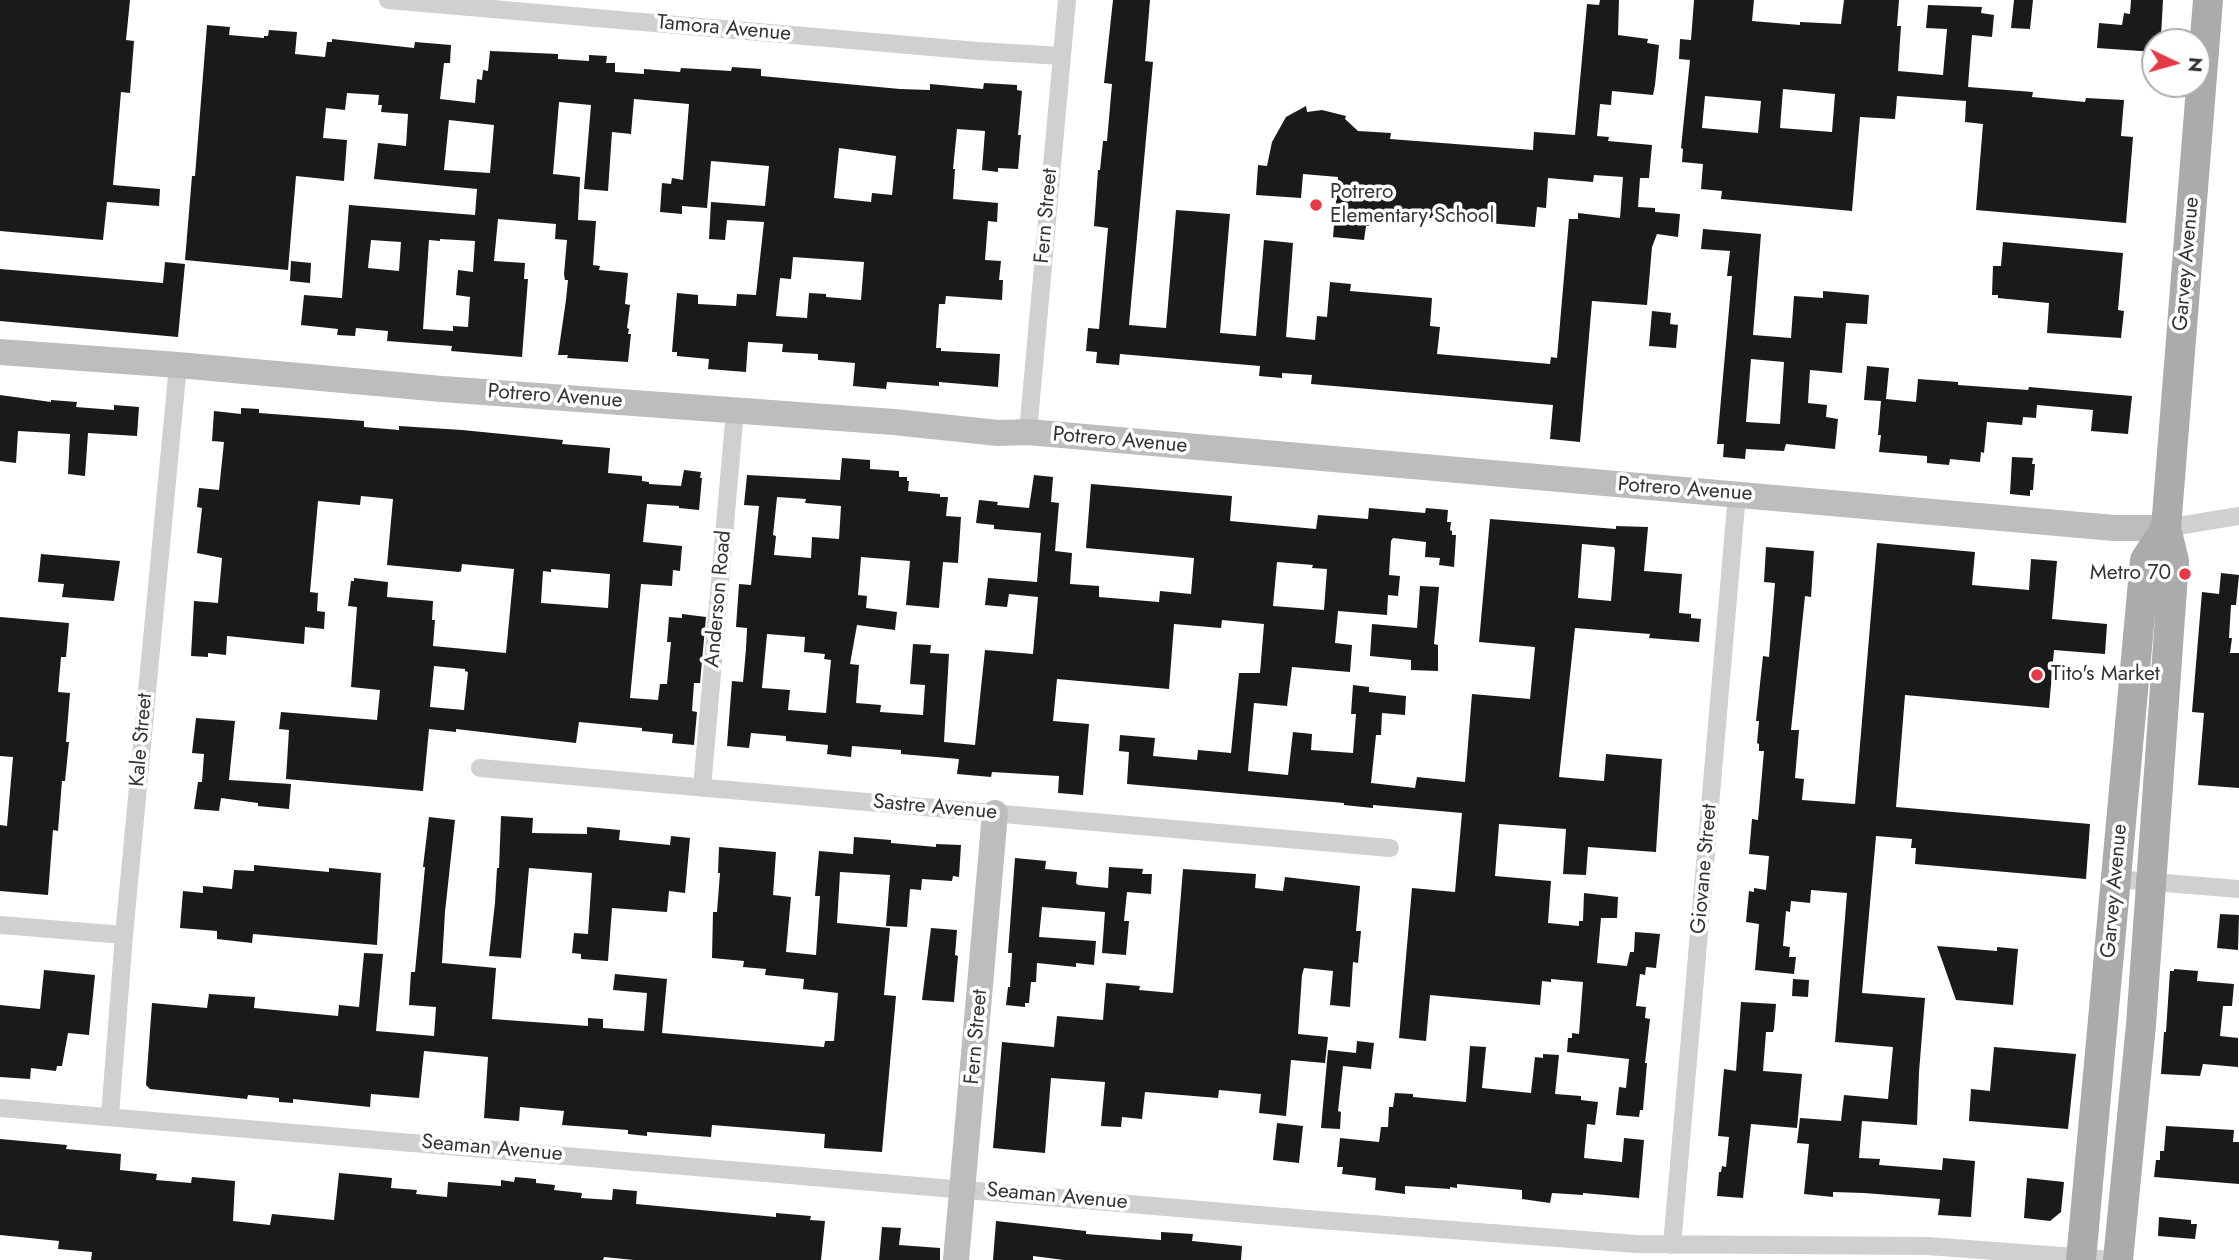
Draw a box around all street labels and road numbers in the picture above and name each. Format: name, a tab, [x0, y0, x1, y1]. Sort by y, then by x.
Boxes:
street label: Tamora Avenue	[656, 11, 792, 47]
street label: Fern Street	[1030, 167, 1064, 265]
street label: Garvey Avenue	[2169, 196, 2205, 332]
street label: Potrero Avenue	[487, 380, 623, 414]
street label: Potrero Avenue	[1052, 423, 1188, 459]
street label: Potrero Avenue	[1617, 473, 1753, 507]
street label: Anderson Road	[700, 529, 738, 669]
street label: Kale Street	[125, 692, 159, 788]
street label: Sastre Avenue	[872, 790, 998, 826]
street label: Giovane Street	[1687, 803, 1723, 935]
street label: Garvey Avenue	[2097, 823, 2133, 959]
street label: Fern Street	[960, 988, 994, 1086]
street label: Seaman Avenue	[420, 1130, 564, 1168]
street label: Seaman Avenue	[985, 1178, 1129, 1216]

